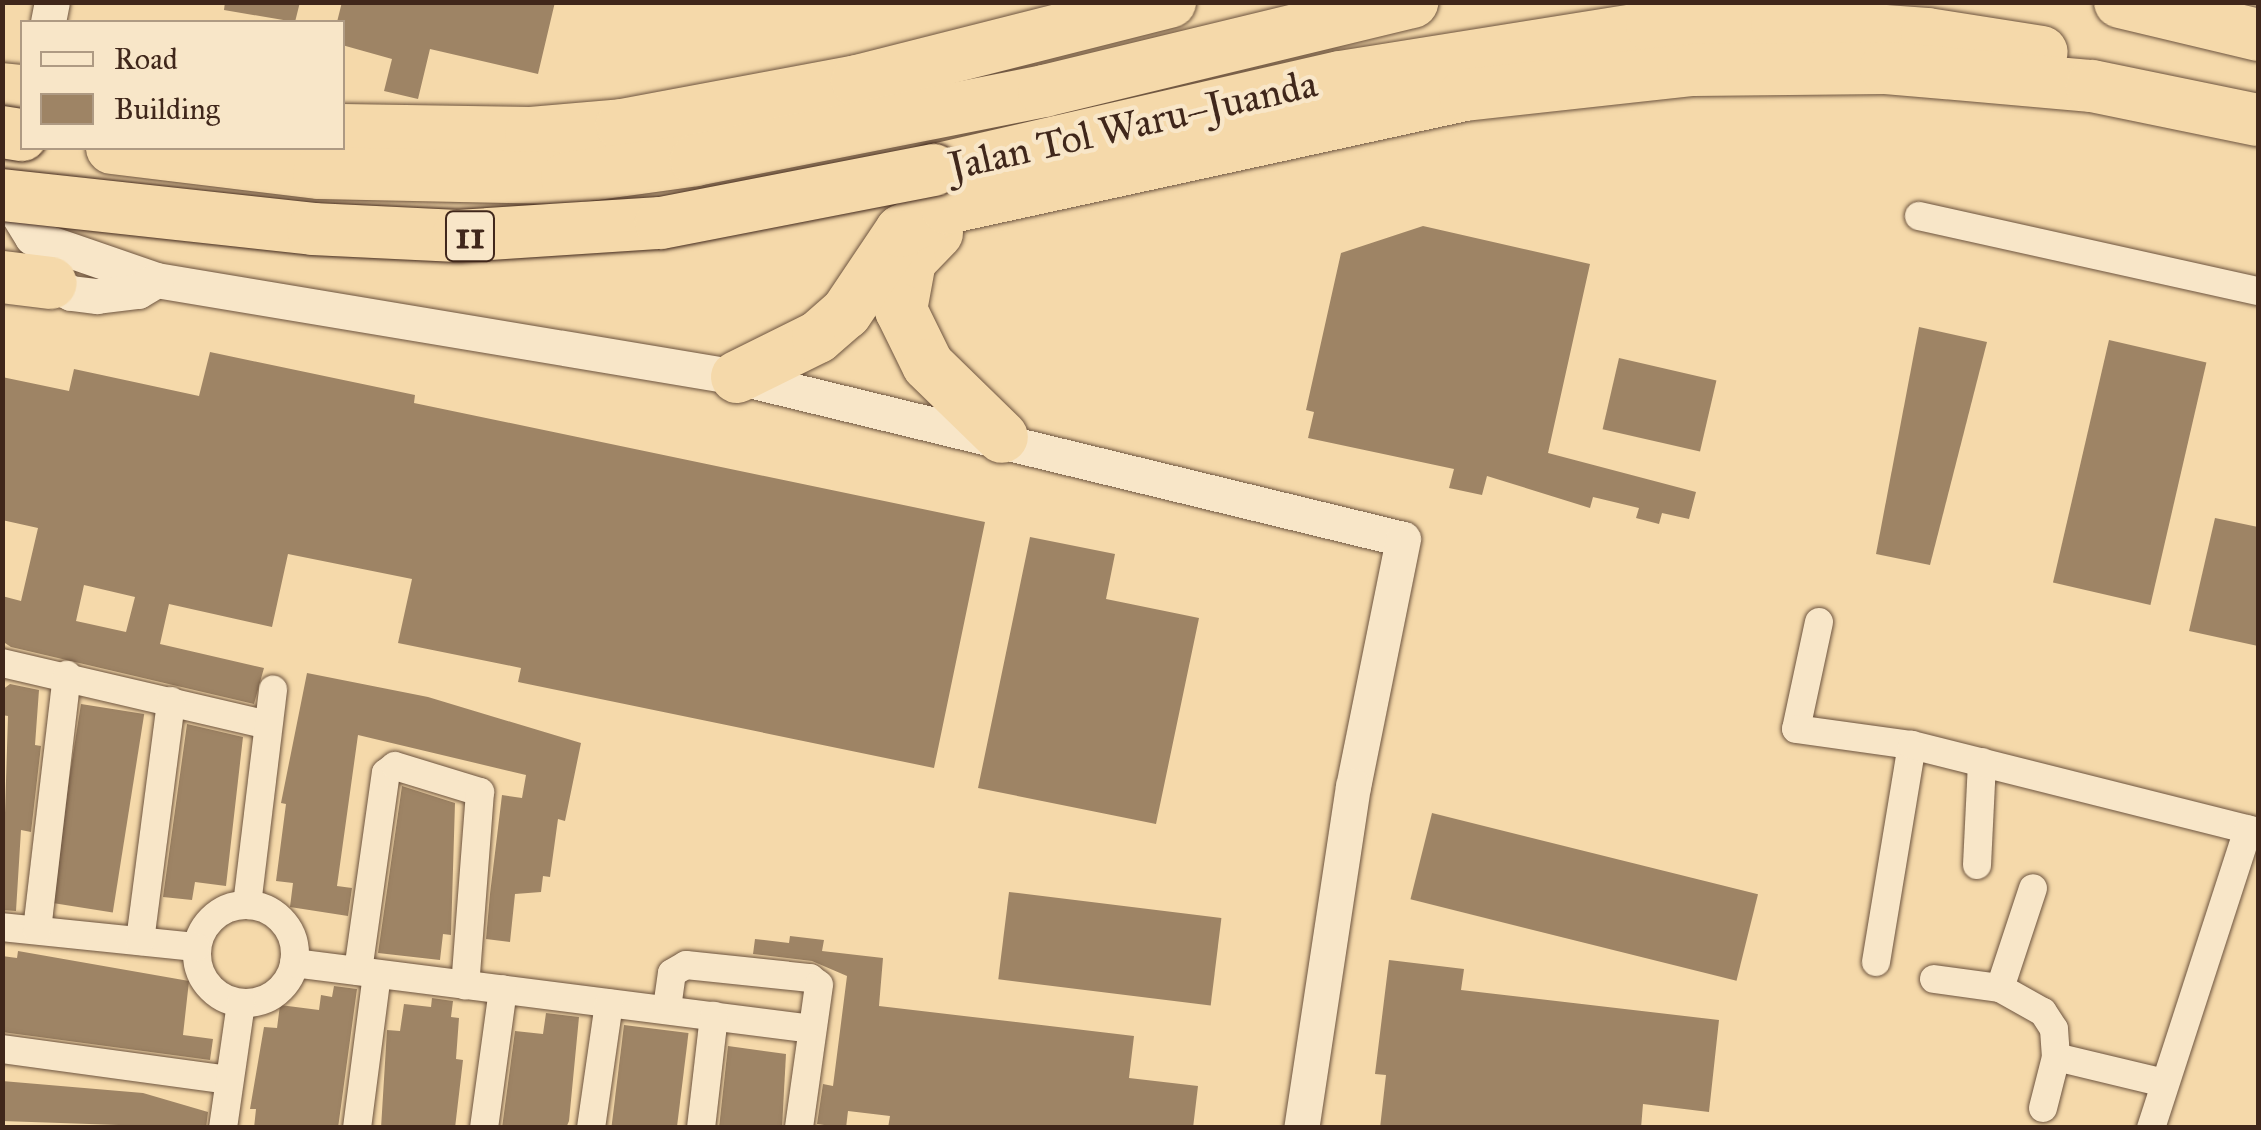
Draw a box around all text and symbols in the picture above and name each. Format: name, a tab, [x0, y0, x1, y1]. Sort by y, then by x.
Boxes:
legend	[20, 20, 345, 150]
text: Road	[114, 41, 178, 77]
street label: Jalan Tol Waru–Juanda	[944, 59, 1322, 191]
text: Building	[114, 91, 220, 127]
road number: 11	[442, 203, 498, 269]

